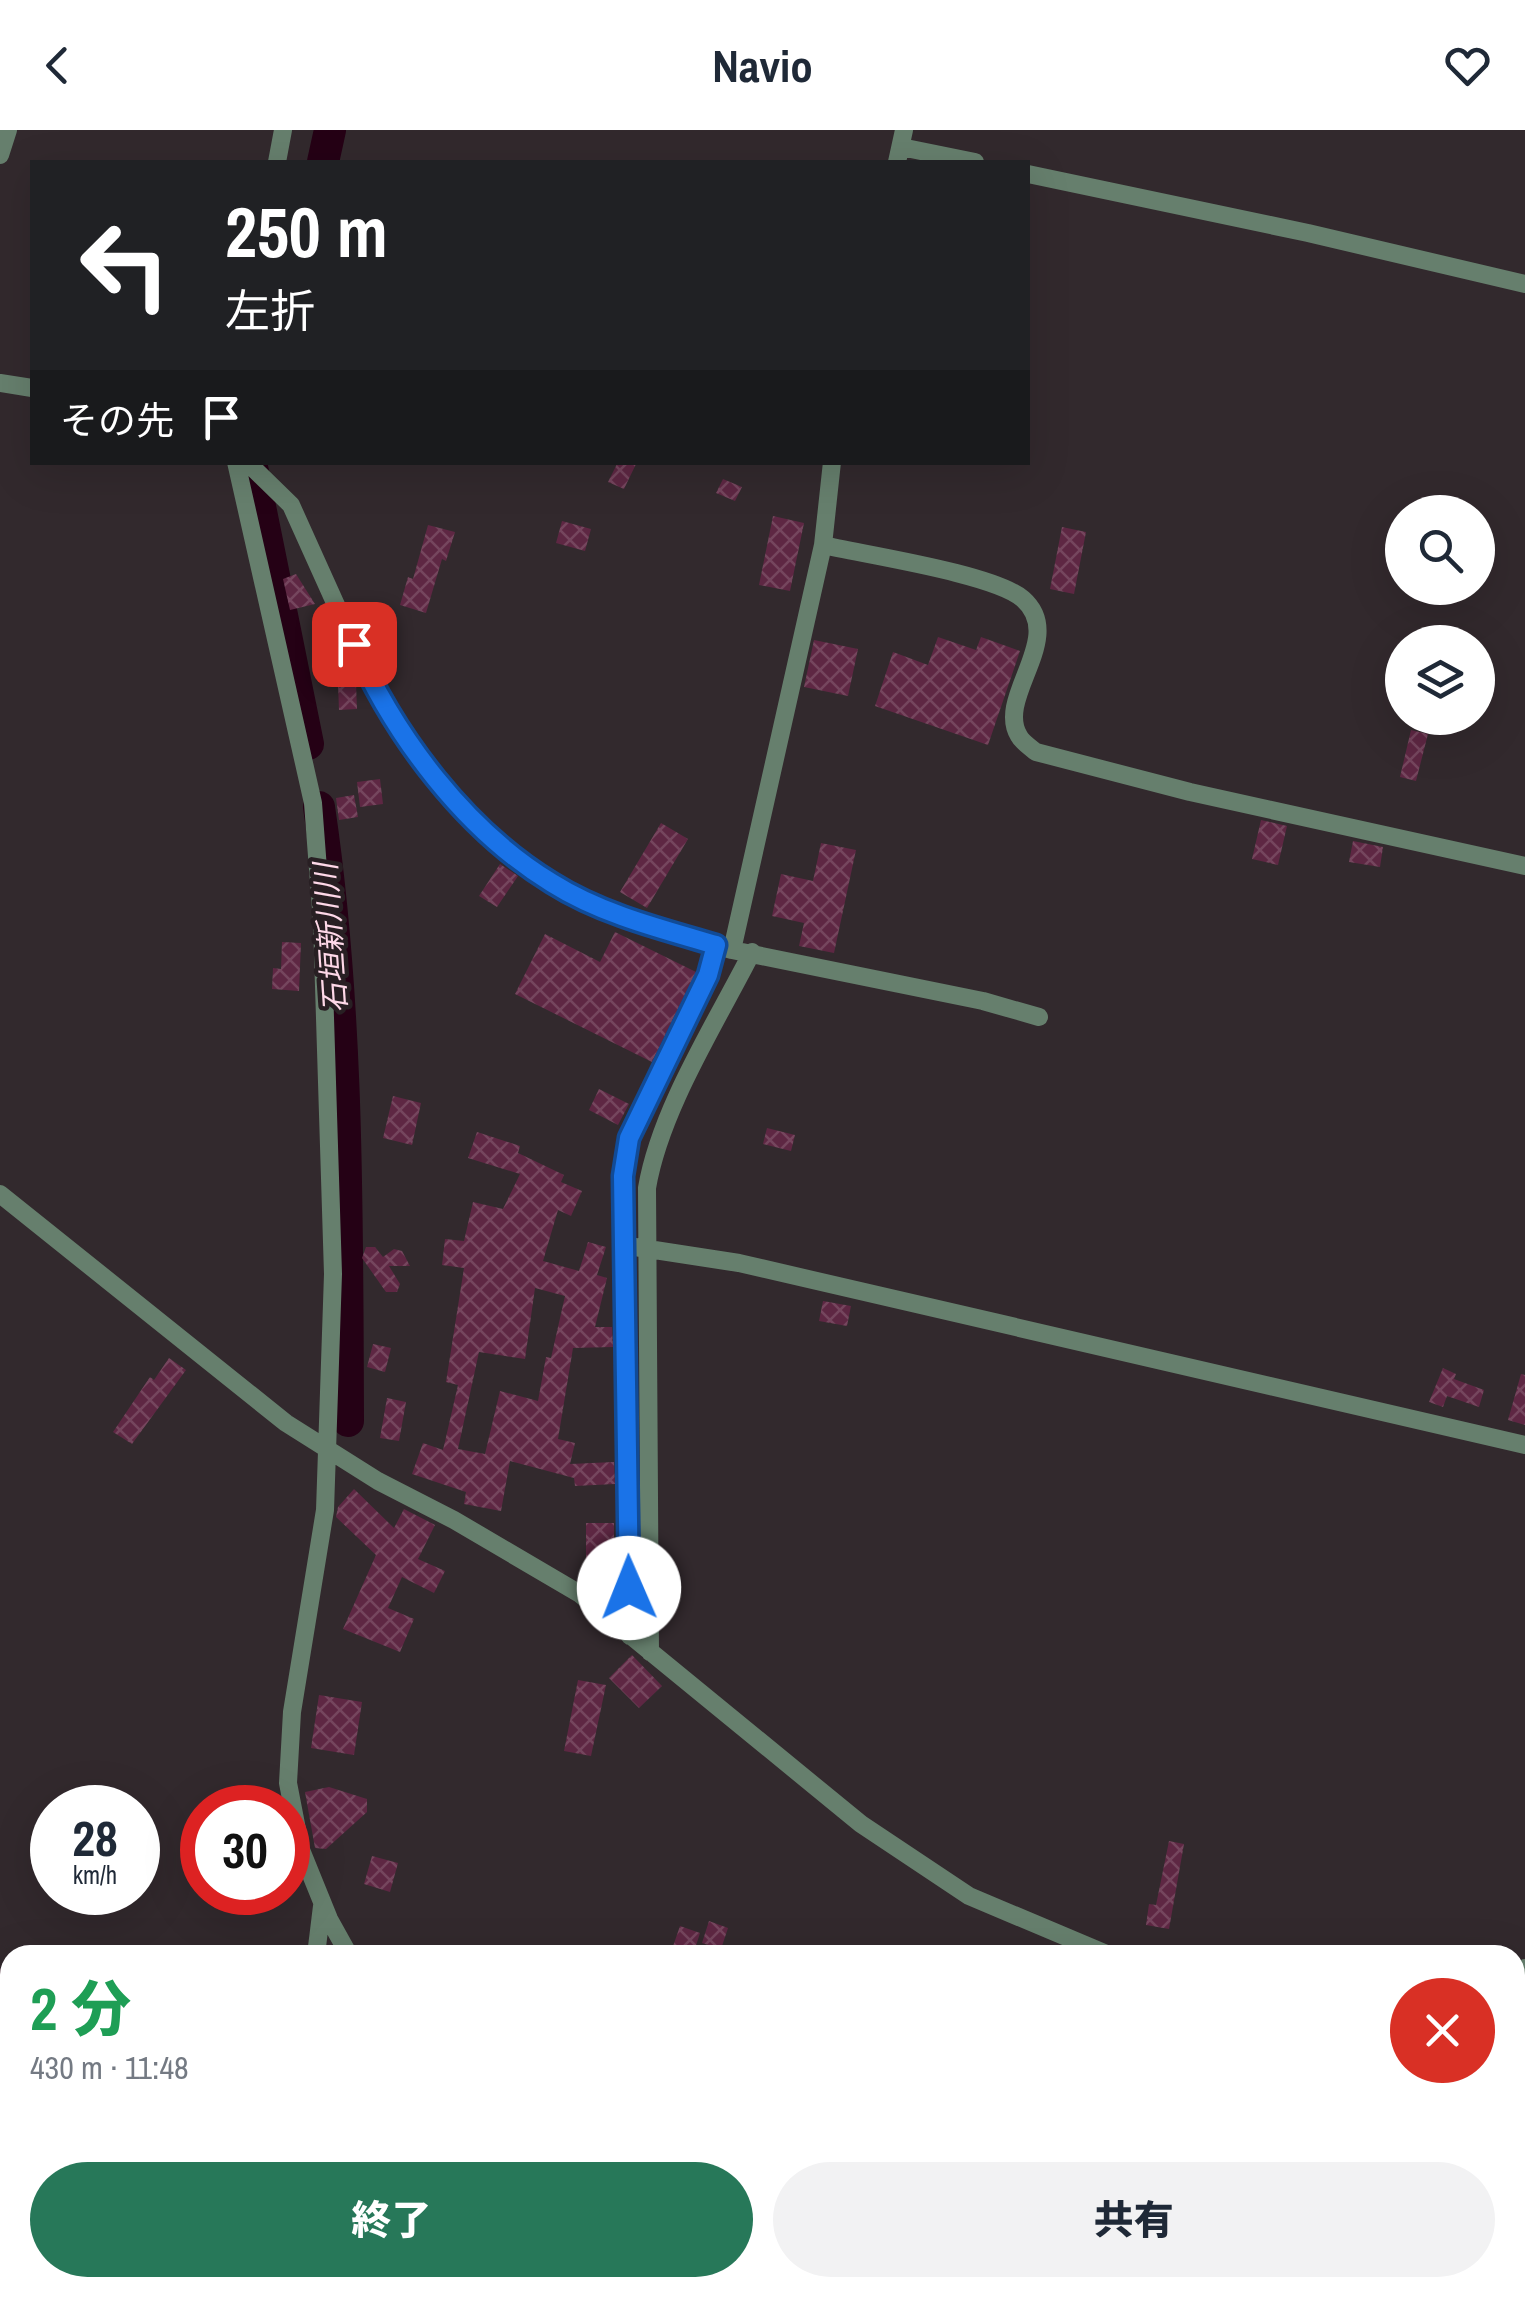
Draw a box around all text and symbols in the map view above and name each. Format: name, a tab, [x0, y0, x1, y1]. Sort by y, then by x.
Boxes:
text: Navio	[712, 35, 813, 96]
icon: back	[30, 38, 85, 93]
icon: heart	[1440, 38, 1495, 93]
text: 250 m	[225, 185, 388, 279]
icon: left	[60, 200, 190, 330]
text: 左折	[225, 280, 315, 341]
icon: arrive	[194, 390, 249, 445]
text: その先	[60, 395, 174, 446]
map controls	[1385, 495, 1495, 735]
button: search	[1385, 495, 1495, 605]
pin	[312, 602, 397, 687]
icon: arrive	[327, 617, 382, 672]
button: layers	[1385, 625, 1495, 735]
water label: 石垣新川川	[305, 859, 355, 1014]
position arrow	[577, 1536, 681, 1640]
speed limit sign: 30	[180, 1785, 310, 1915]
text: 28	[72, 1804, 118, 1872]
text: km/h	[73, 1858, 117, 1892]
text: 2 分	[30, 1968, 131, 2049]
button: close	[1390, 1978, 1495, 2083]
text: 430 m · 11:48	[30, 2046, 189, 2089]
button: 終了	[30, 2162, 753, 2277]
button: 共有	[773, 2162, 1495, 2277]

